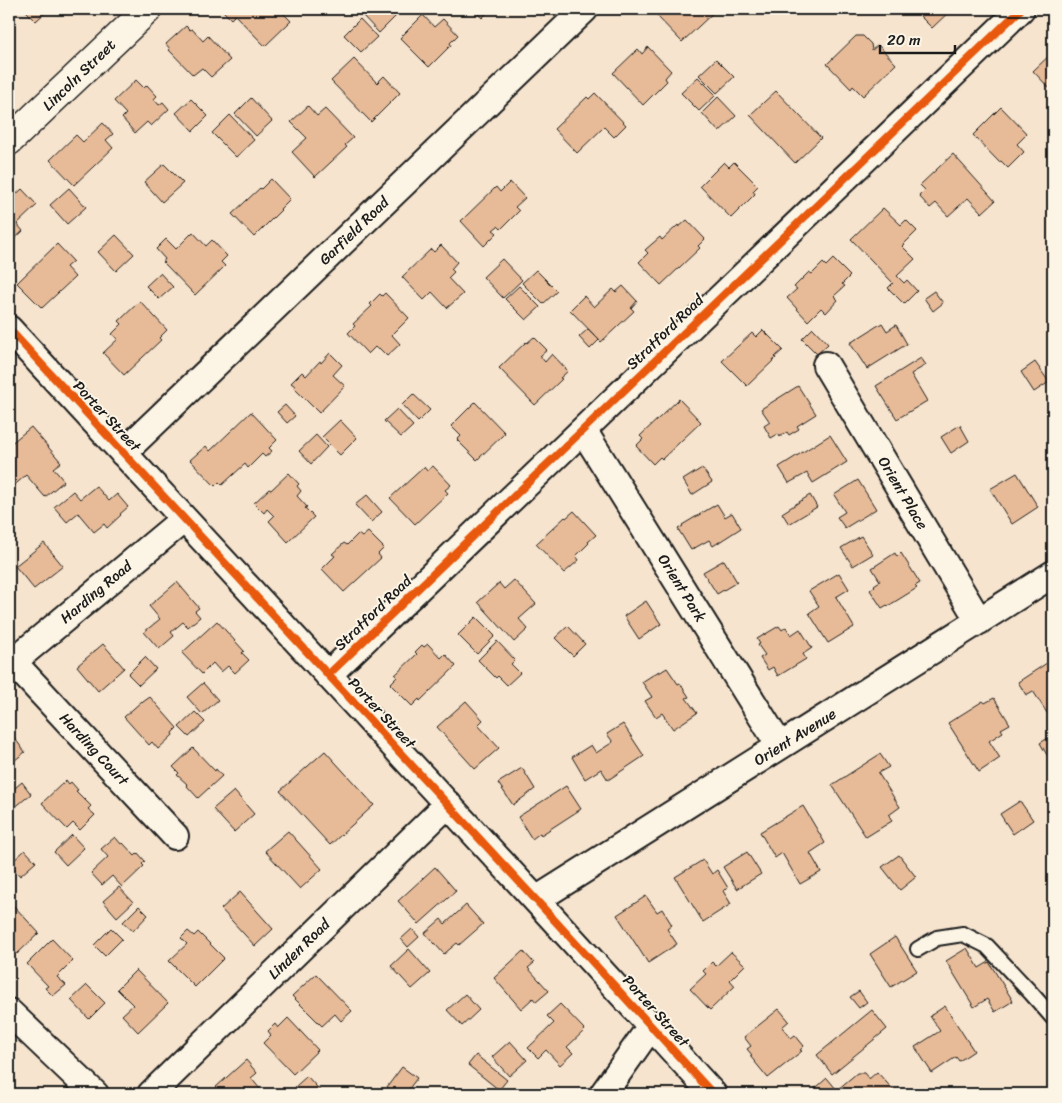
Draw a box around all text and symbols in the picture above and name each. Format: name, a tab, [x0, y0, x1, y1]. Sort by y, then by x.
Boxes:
scale bar	[880, 22, 954, 54]
text: 20 m	[887, 27, 921, 53]
street label: Lincoln Street	[36, 32, 122, 117]
street label: Garfield Road	[313, 190, 396, 272]
street label: Stratford Road	[620, 287, 711, 376]
street label: Porter Street	[67, 374, 148, 459]
street label: Orient Place	[871, 451, 935, 535]
street label: Orient Park	[651, 549, 713, 627]
street label: Harding Road	[54, 553, 139, 630]
street label: Stratford Road	[328, 568, 419, 657]
street label: Porter Street	[342, 671, 423, 756]
street label: Orient Avenue	[748, 701, 842, 773]
street label: Harding Court	[53, 706, 136, 793]
street label: Linden Road	[262, 912, 337, 986]
street label: Porter Street	[616, 969, 697, 1054]

